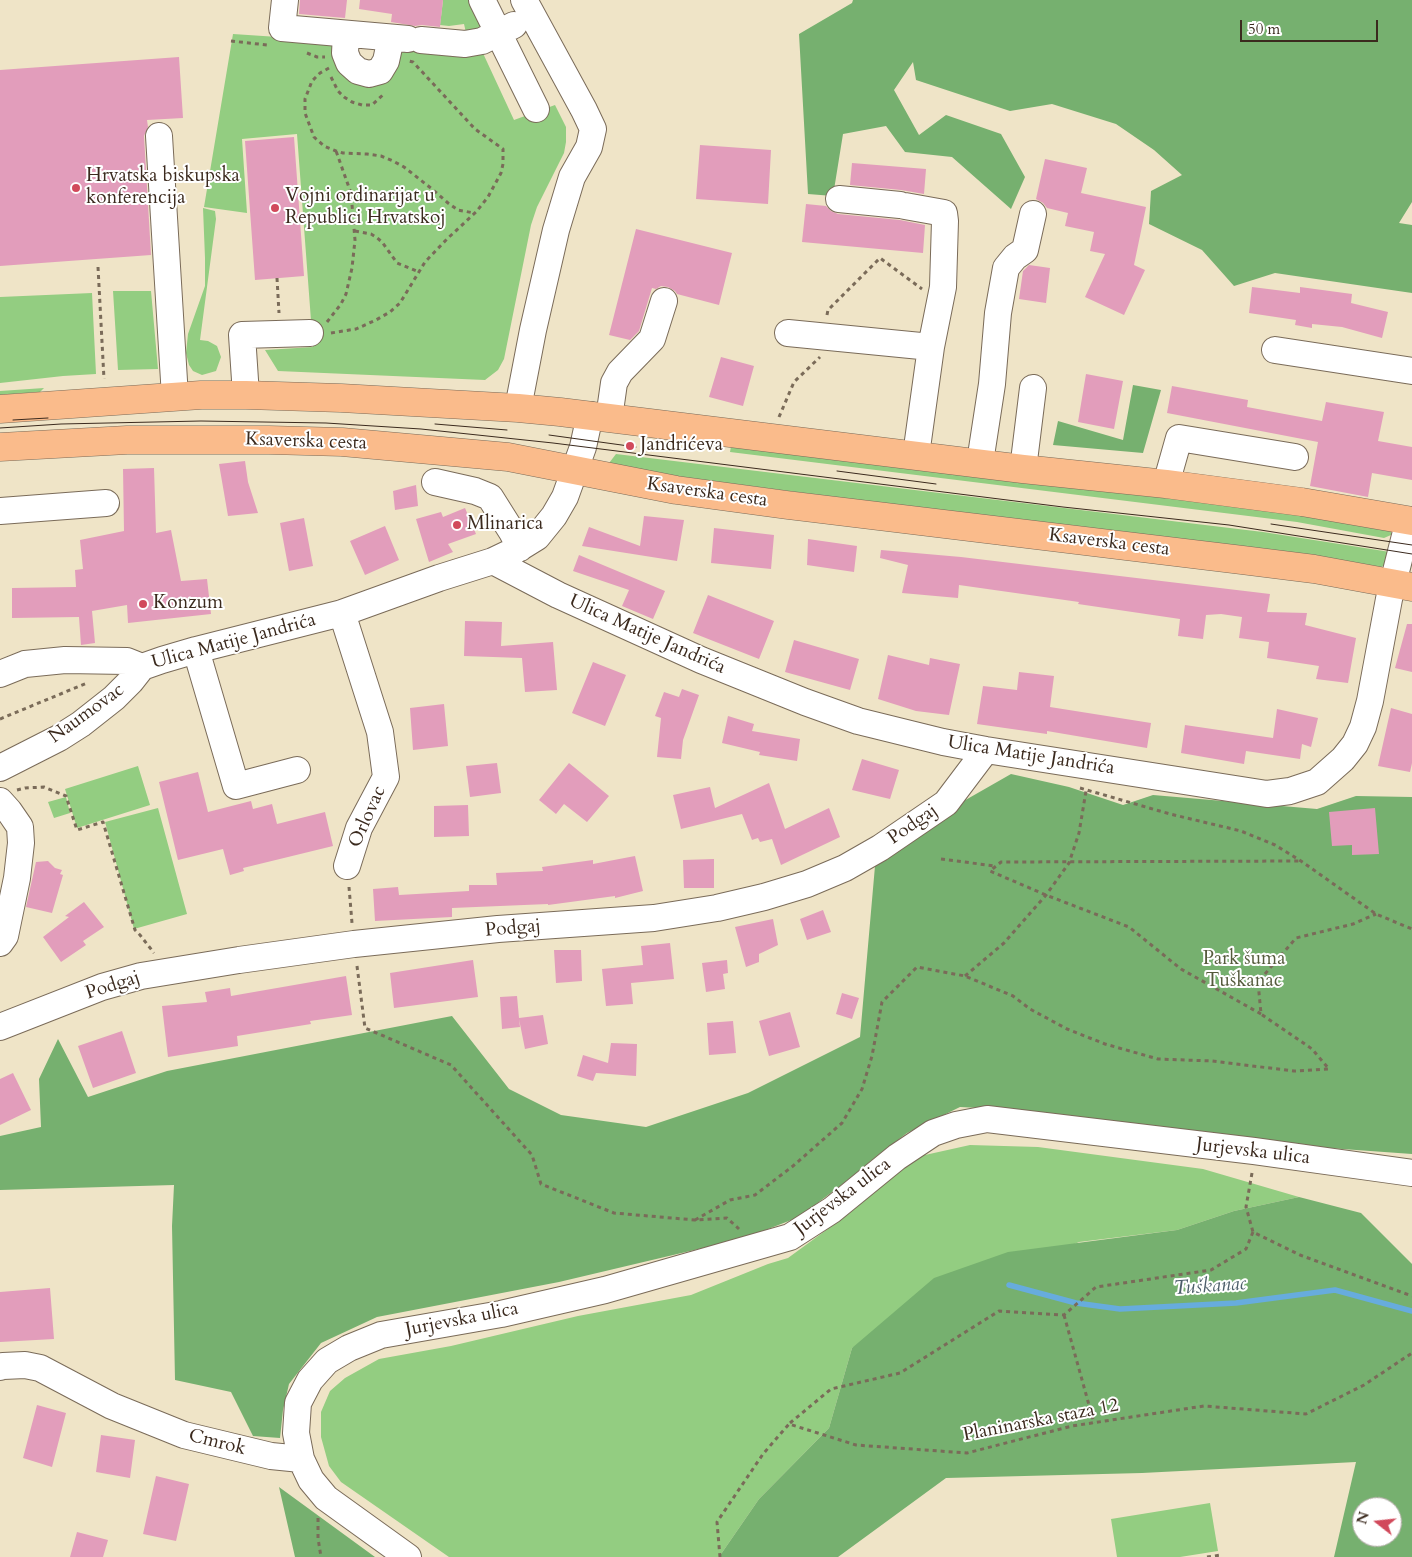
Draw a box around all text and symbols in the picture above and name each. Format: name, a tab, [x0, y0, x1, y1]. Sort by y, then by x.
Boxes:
scale bar	[1242, 10, 1380, 42]
text: 50 m	[1248, 19, 1280, 39]
place label: Hrvatska biskupska konferencija	[86, 166, 240, 210]
marker: Hrvatska biskupska konferencija	[70, 182, 82, 194]
place label: Vojni ordinarijat u Republici Hrvatskoj	[285, 186, 446, 230]
marker: Vojni ordinarijat u Republici Hrvatskoj	[269, 202, 281, 214]
street label: Ksaverska cesta	[245, 428, 367, 456]
place label: Jandrićeva	[640, 435, 723, 457]
marker: Jandrićeva	[624, 440, 636, 452]
street label: Ksaverska cesta	[645, 473, 769, 513]
place label: Mlinarica	[467, 514, 543, 536]
marker: Mlinarica	[451, 519, 463, 531]
street label: Ksaverska cesta	[1047, 524, 1171, 562]
street label: Ulica Matije Jandrića	[565, 590, 729, 680]
place label: Konzum	[153, 593, 223, 615]
marker: Konzum	[137, 598, 149, 610]
street label: Ulica Matije Jandrića	[149, 609, 319, 675]
street label: Naumovac	[45, 679, 129, 749]
street label: Ulica Matije Jandrića	[946, 732, 1116, 780]
street label: Orlovac	[344, 783, 392, 851]
street label: Podgaj	[884, 800, 942, 850]
street label: Podgaj	[484, 915, 542, 943]
park label: Park šuma Tuškanac	[1203, 949, 1285, 993]
street label: Podgaj	[83, 967, 143, 1005]
street label: Jurjevska ulica	[1195, 1134, 1311, 1170]
street label: Jurjevska ulica	[790, 1153, 896, 1241]
water label: Tuškanac	[1173, 1272, 1247, 1302]
street label: Jurjevska ulica	[404, 1298, 520, 1342]
street label: Planinarska staza 12	[961, 1395, 1121, 1447]
street label: Cmrok	[186, 1425, 248, 1461]
north arrow	[1352, 1497, 1402, 1547]
text: N	[1352, 1510, 1374, 1526]

